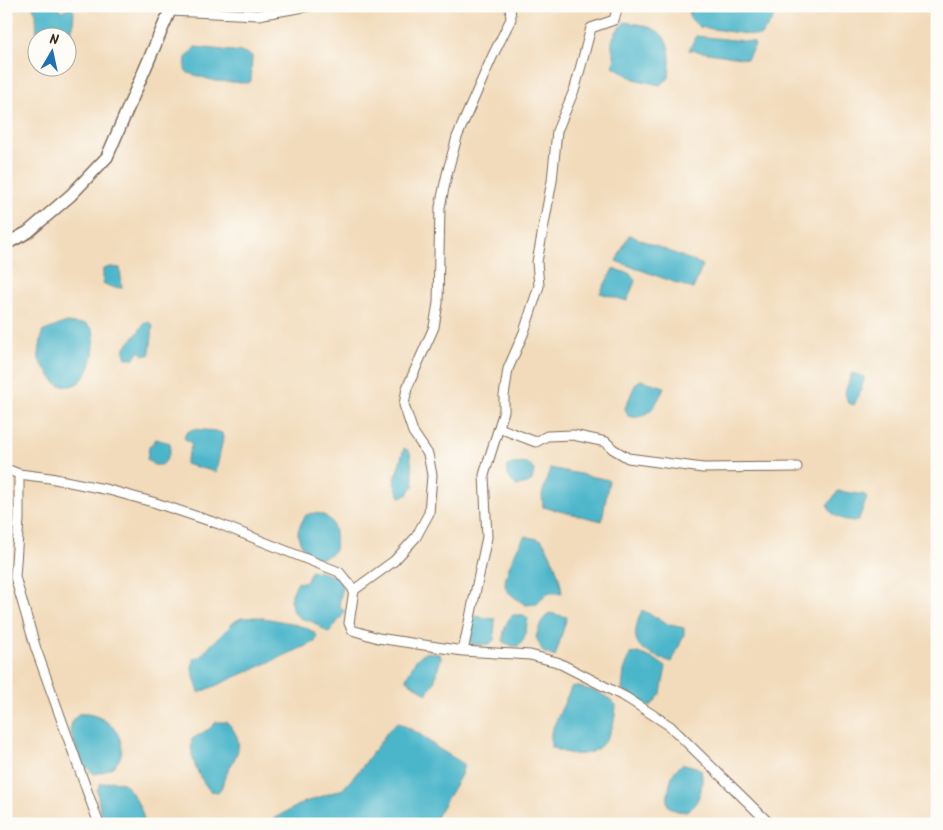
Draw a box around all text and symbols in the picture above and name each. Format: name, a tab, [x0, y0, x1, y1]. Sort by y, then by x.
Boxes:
north arrow	[28, 28, 78, 78]
text: N	[48, 29, 60, 52]

